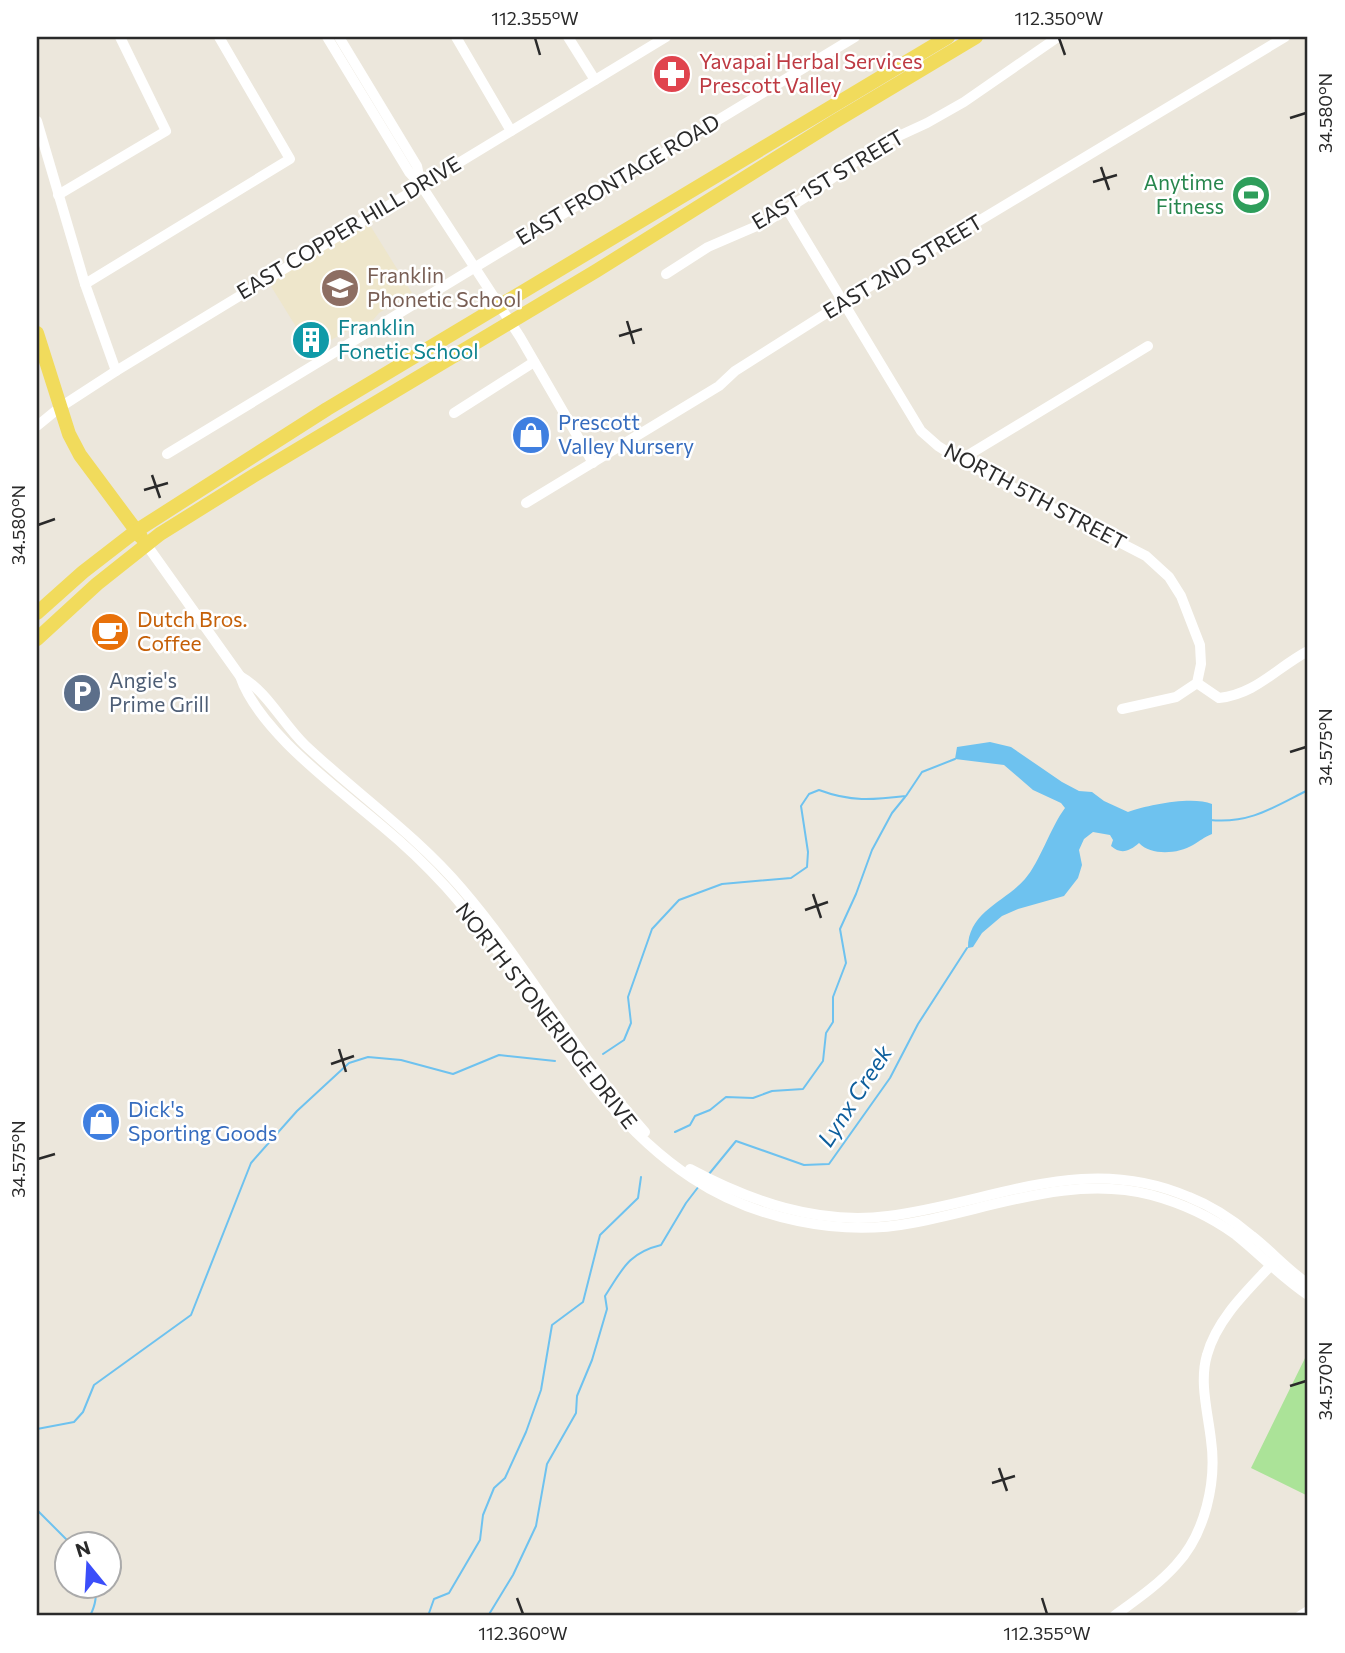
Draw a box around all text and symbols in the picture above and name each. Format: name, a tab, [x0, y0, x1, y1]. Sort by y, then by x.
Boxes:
text: 112.355°W	[491, 7, 579, 29]
text: 112.350°W	[1015, 7, 1103, 29]
place label: Yavapai Herbal Services Prescott Valley	[699, 48, 923, 97]
pharmacy icon: Yavapai Herbal Services Prescott Valley	[651, 53, 693, 95]
text: 34.580°N	[1314, 73, 1336, 153]
street label: EAST FRONTAGE ROAD	[511, 108, 723, 249]
street label: EAST 1ST STREET	[747, 123, 908, 234]
street label: EAST COPPER HILL DRIVE	[232, 150, 465, 304]
place label: Anytime Fitness	[1143, 169, 1224, 218]
sports icon: Anytime Fitness	[1230, 174, 1272, 216]
street label: EAST 2ND STREET	[818, 208, 986, 323]
place label: Franklin Phonetic School	[367, 262, 521, 311]
school or university icon: Franklin Phonetic School	[319, 267, 361, 309]
place label: Franklin Fonetic School	[338, 314, 479, 363]
building icon: Franklin Fonetic School	[290, 319, 332, 361]
place label: Prescott Valley Nursery	[558, 409, 694, 458]
shop icon: Prescott Valley Nursery	[510, 414, 552, 456]
street label: NORTH 5TH STREET	[940, 437, 1131, 554]
text: 34.580°N	[7, 485, 29, 565]
place label: Dutch Bros. Coffee	[137, 606, 247, 655]
cafe icon: Dutch Bros. Coffee	[89, 611, 131, 653]
place label: Angie's Prime Grill	[109, 667, 209, 716]
parking icon: Angie's Prime Grill	[61, 672, 103, 714]
text: 34.575°N	[1314, 708, 1336, 786]
street label: NORTH STONERIDGE DRIVE	[451, 897, 643, 1133]
water label: Lynx Creek	[811, 1039, 898, 1151]
place label: Dick's Sporting Goods	[128, 1096, 277, 1145]
shop icon: Dick's Sporting Goods	[80, 1101, 122, 1143]
text: 34.575°N	[7, 1120, 29, 1198]
text: 34.570°N	[1314, 1342, 1336, 1420]
north arrow	[52, 1530, 122, 1600]
text: N	[72, 1535, 93, 1561]
text: 112.360°W	[478, 1622, 568, 1644]
text: 112.355°W	[1003, 1622, 1091, 1644]

